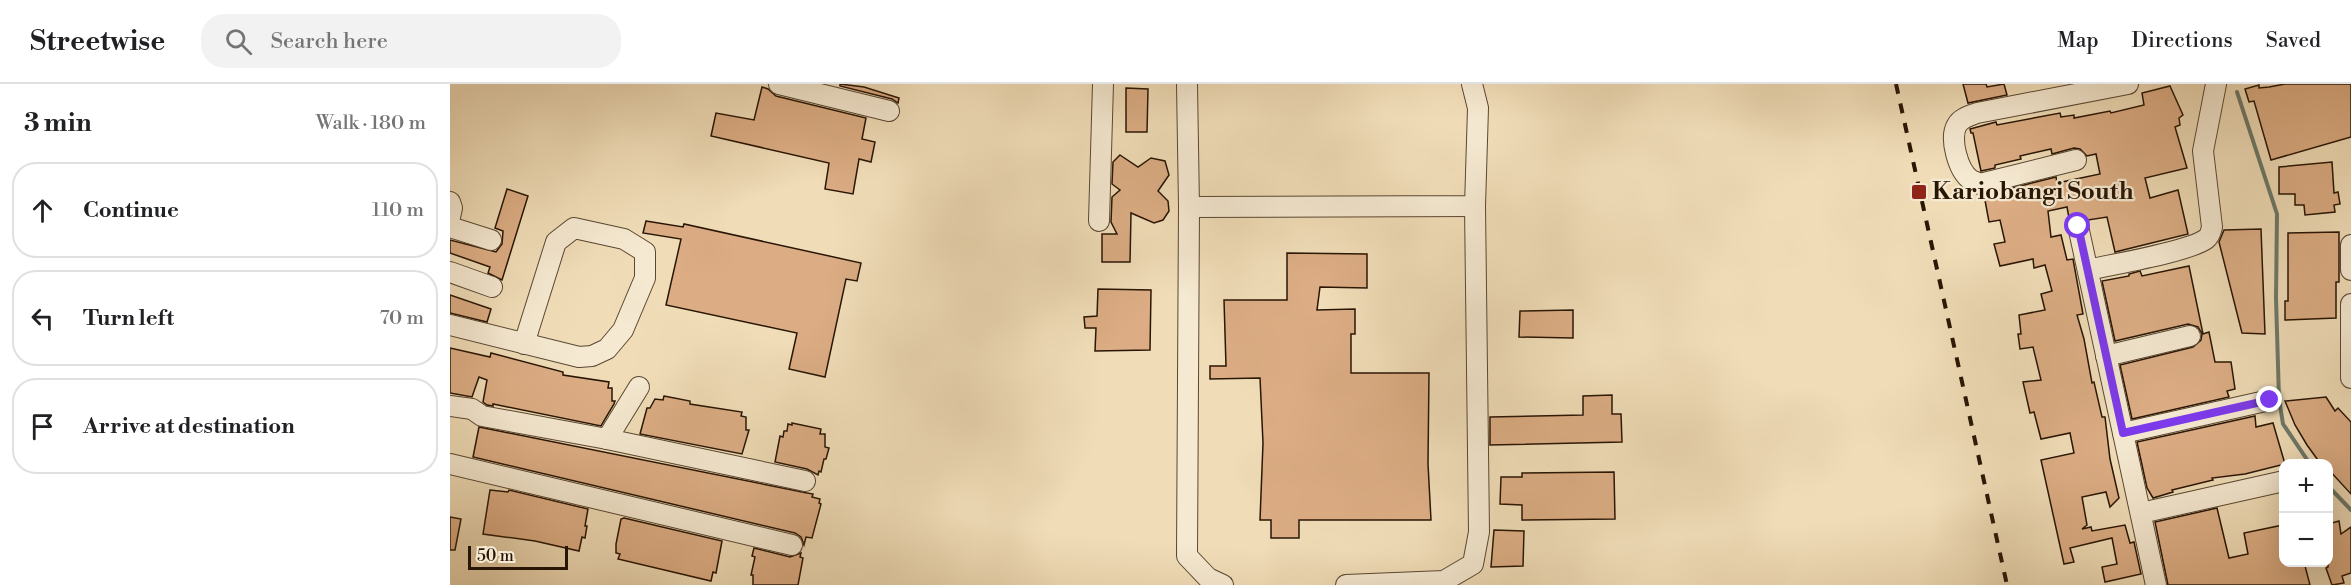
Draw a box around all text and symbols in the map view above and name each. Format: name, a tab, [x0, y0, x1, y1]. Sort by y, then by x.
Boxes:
search box	[201, 14, 621, 68]
text: Streetwise	[30, 24, 165, 59]
icon: search	[222, 25, 255, 58]
text: Search here	[270, 28, 388, 55]
text: Map	[2057, 28, 2099, 54]
text: Directions	[2132, 28, 2233, 54]
text: Saved	[2266, 28, 2321, 54]
text: 3 min	[24, 107, 92, 139]
text: Walk · 180 m	[316, 111, 426, 136]
place label: Kariobangi South	[1932, 177, 2134, 207]
marker: Kariobangi South	[1910, 183, 1928, 201]
icon: ahead	[26, 194, 59, 227]
text: Continue	[83, 197, 179, 224]
text: 110 m	[372, 198, 424, 223]
route start	[2064, 212, 2090, 238]
icon: left	[26, 302, 59, 335]
text: Turn left	[83, 305, 174, 332]
text: 70 m	[380, 306, 424, 331]
route end	[2256, 386, 2282, 412]
icon: arrive	[26, 410, 59, 443]
text: Arrive at destination	[83, 413, 295, 440]
map controls	[2279, 459, 2333, 567]
button: +	[2279, 459, 2333, 513]
button: −	[2279, 513, 2333, 567]
scale bar	[468, 543, 568, 570]
text: 50 m	[477, 546, 514, 566]

